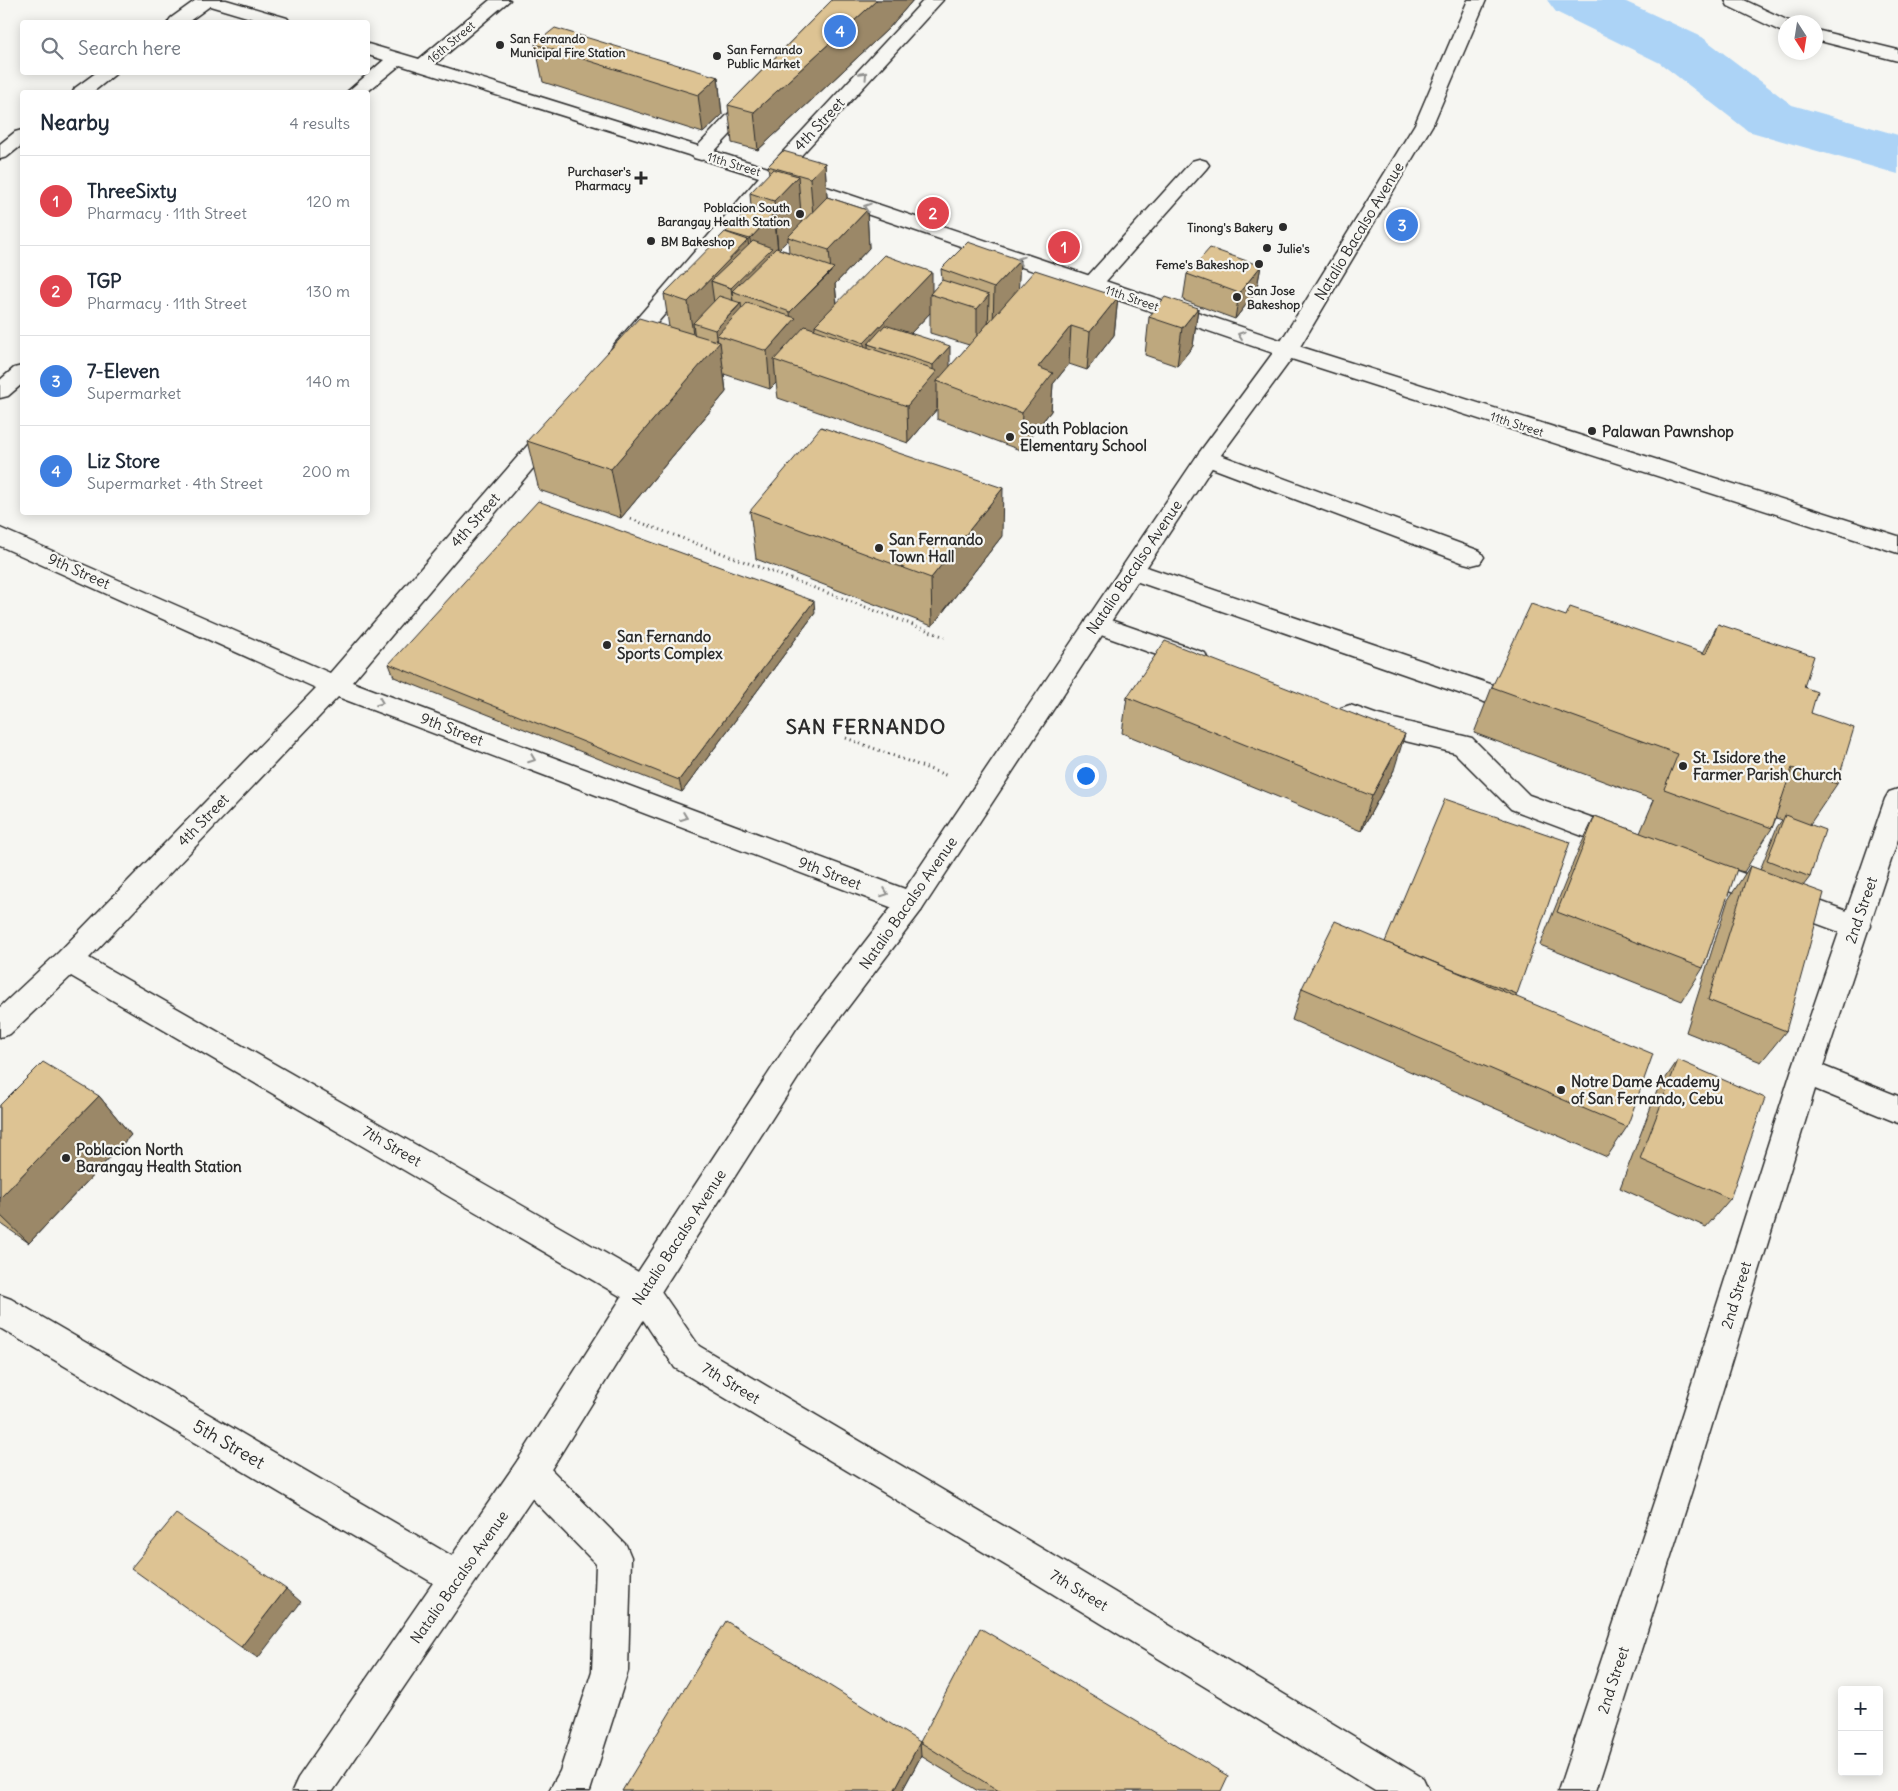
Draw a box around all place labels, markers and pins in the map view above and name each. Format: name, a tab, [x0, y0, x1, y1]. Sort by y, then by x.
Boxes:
pin: 4	[824, 12, 856, 50]
place label: San Fernando Municipal Fire Station	[510, 31, 626, 61]
marker: San Fernando Municipal Fire Station	[494, 39, 506, 51]
place label: San Fernando Public Market	[727, 42, 803, 71]
marker: San Fernando Public Market	[711, 50, 723, 62]
place label: Purchaser's Pharmacy	[568, 164, 632, 194]
marker: Purchaser's Pharmacy	[635, 172, 647, 184]
pin: 2	[917, 194, 949, 232]
place label: Poblacion South Barangay Health Station	[657, 200, 790, 230]
pin: 3	[1386, 206, 1418, 244]
marker: Poblacion South Barangay Health Station	[794, 208, 806, 220]
place label: Tinong's Bakery	[1187, 220, 1273, 236]
marker: Tinong's Bakery	[1277, 221, 1289, 233]
pin: 1	[1048, 228, 1080, 266]
place label: BM Bakeshop	[661, 234, 735, 250]
marker: BM Bakeshop	[645, 235, 657, 247]
place label: Julie's	[1277, 241, 1310, 256]
marker: Julie's	[1261, 242, 1273, 254]
place label: Feme's Bakeshop	[1156, 257, 1249, 273]
marker: Feme's Bakeshop	[1253, 258, 1265, 270]
place label: San Jose Bakeshop	[1247, 283, 1300, 313]
marker: San Jose Bakeshop	[1231, 291, 1243, 303]
place label: South Poblacion Elementary School	[1020, 419, 1147, 456]
place label: Palawan Pawnshop	[1602, 422, 1734, 442]
marker: Palawan Pawnshop	[1586, 425, 1598, 437]
marker: South Poblacion Elementary School	[1004, 431, 1016, 443]
place label: San Fernando Town Hall	[889, 530, 984, 566]
marker: San Fernando Town Hall	[873, 542, 885, 554]
place label: San Fernando Sports Complex	[617, 627, 723, 664]
marker: San Fernando Sports Complex	[601, 639, 613, 651]
place label: St. Isidore the Farmer Parish Church	[1693, 748, 1842, 784]
marker: St. Isidore the Farmer Parish Church	[1677, 760, 1689, 772]
place label: Notre Dame Academy of San Fernando, Cebu	[1571, 1072, 1724, 1108]
marker: Notre Dame Academy of San Fernando, Cebu	[1555, 1084, 1567, 1096]
place label: Poblacion North Barangay Health Station	[76, 1140, 242, 1177]
marker: Poblacion North Barangay Health Station	[60, 1152, 72, 1164]

